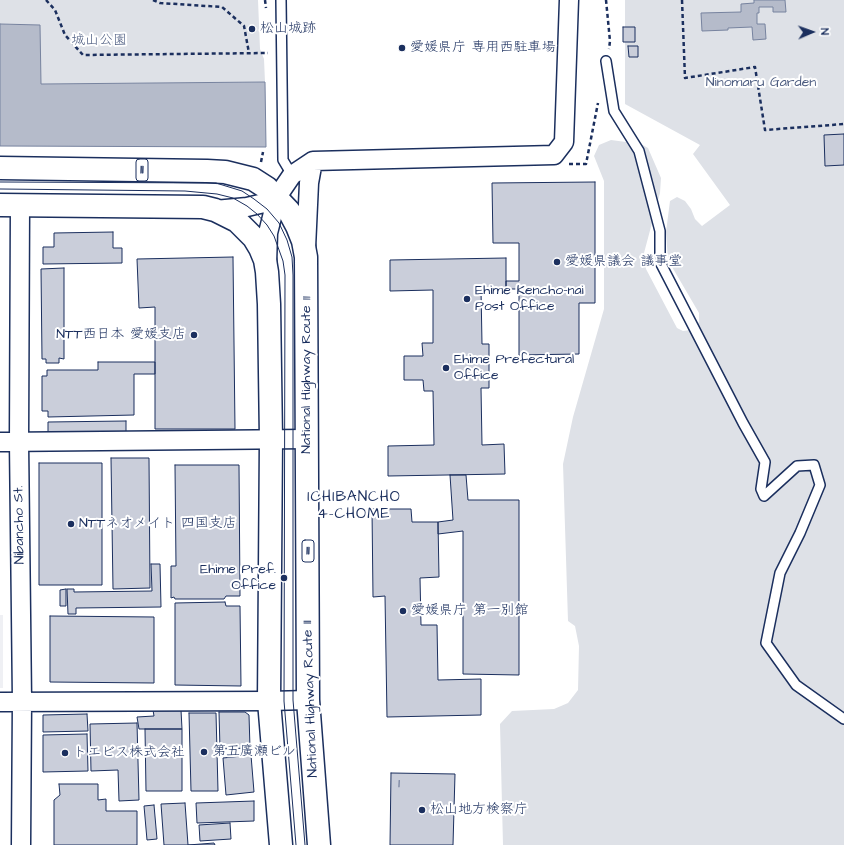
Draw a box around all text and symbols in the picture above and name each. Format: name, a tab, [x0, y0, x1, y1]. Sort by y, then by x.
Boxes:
north arrow	[792, 12, 832, 52]
place label: 松山城跡	[260, 21, 316, 37]
marker: 松山城跡	[247, 24, 257, 34]
text: N	[817, 28, 832, 35]
park label: 城山公園	[71, 33, 127, 49]
place label: 愛媛県庁 専用西駐車場	[410, 40, 556, 56]
marker: 愛媛県庁 専用西駐車場	[397, 43, 407, 53]
park label: Ninomaru Garden	[706, 75, 816, 91]
road number: 11	[136, 159, 148, 181]
place label: 愛媛県議会 議事堂	[565, 254, 683, 270]
marker: 愛媛県議会 議事堂	[552, 257, 562, 267]
place label: Ehime Kencho-nai Post Office	[475, 283, 584, 316]
marker: Ehime Kencho-nai Post Office	[462, 294, 472, 304]
street label: National Highway Route 11	[299, 296, 315, 454]
place label: NTT西日本 愛媛支店	[56, 327, 186, 343]
marker: NTT西日本 愛媛支店	[189, 330, 199, 340]
place label: Ehime Prefectural Office	[454, 352, 574, 384]
marker: Ehime Prefectural Office	[441, 363, 451, 373]
street label: Nibancho St.	[11, 485, 29, 565]
district label: ICHIBANCHO 4-CHOME	[307, 489, 401, 524]
place label: NTTネオメイト 四国支店	[79, 516, 237, 532]
marker: NTTネオメイト 四国支店	[66, 519, 76, 529]
road number: 11	[302, 540, 314, 562]
place label: Ehime Pref. Office	[200, 562, 276, 594]
marker: Ehime Pref. Office	[279, 573, 289, 583]
place label: 愛媛県庁 第一別館	[411, 603, 529, 619]
marker: 愛媛県庁 第一別館	[398, 606, 408, 616]
street label: National Highway Route 11	[300, 620, 322, 778]
place label: 第五廣瀬ビル	[212, 744, 296, 760]
place label: トエビス株式会社	[73, 745, 185, 761]
marker: 第五廣瀬ビル	[199, 747, 209, 757]
marker: トエビス株式会社	[60, 748, 70, 758]
house number: 1	[398, 777, 400, 791]
place label: 松山地方検察庁	[430, 802, 528, 818]
marker: 松山地方検察庁	[417, 805, 427, 815]

